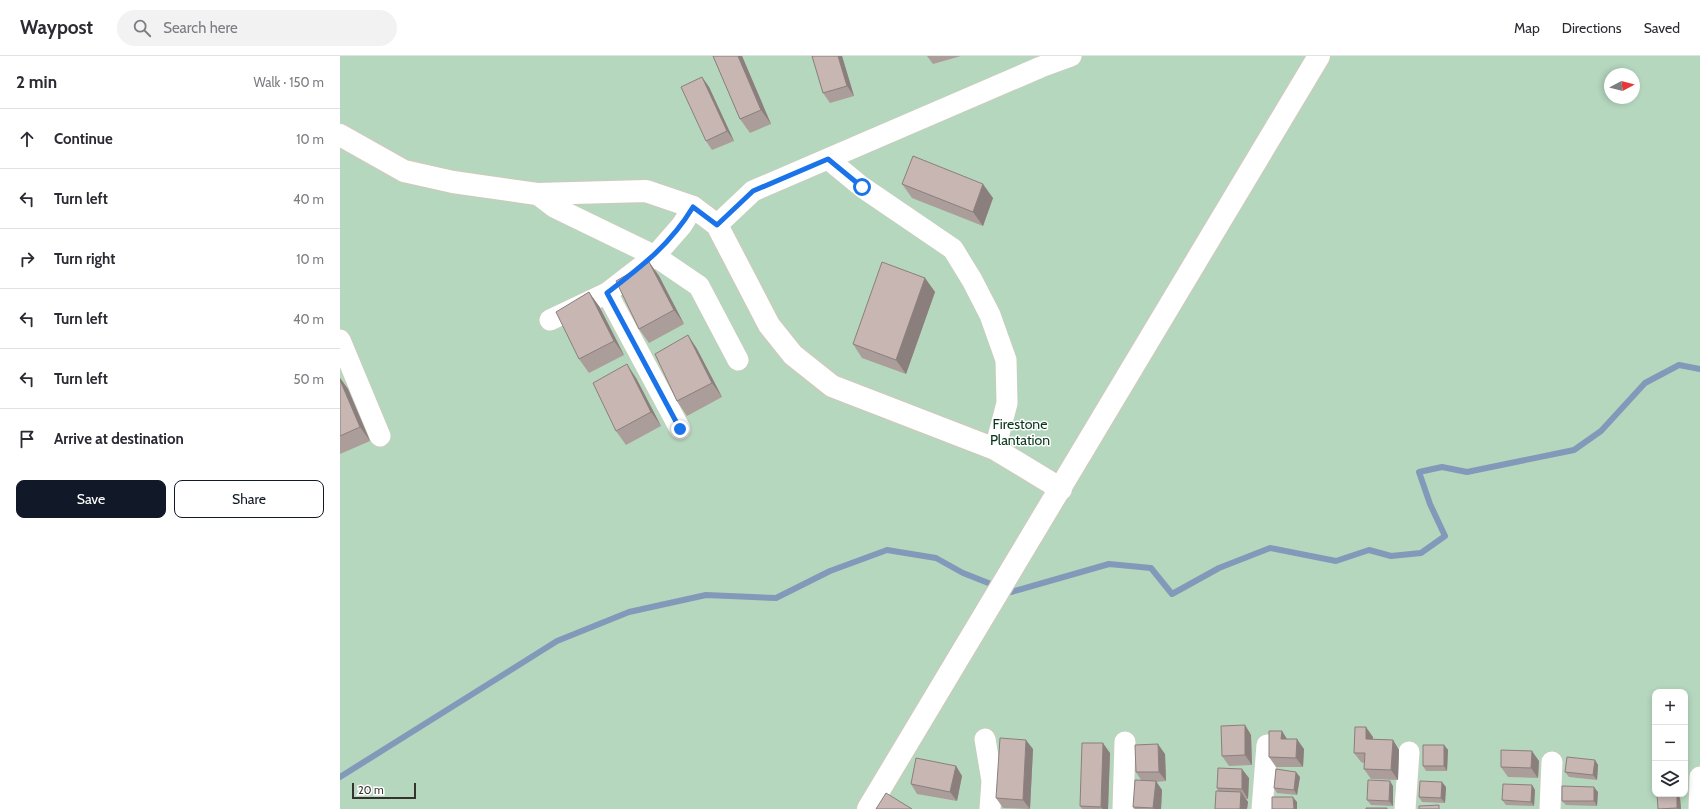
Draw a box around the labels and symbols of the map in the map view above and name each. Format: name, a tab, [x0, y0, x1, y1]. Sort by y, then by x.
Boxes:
north arrow	[1604, 68, 1640, 104]
route start	[853, 178, 871, 196]
park label: Firestone Plantation	[990, 415, 1050, 449]
route end	[671, 420, 689, 438]
scale bar	[352, 781, 416, 800]

